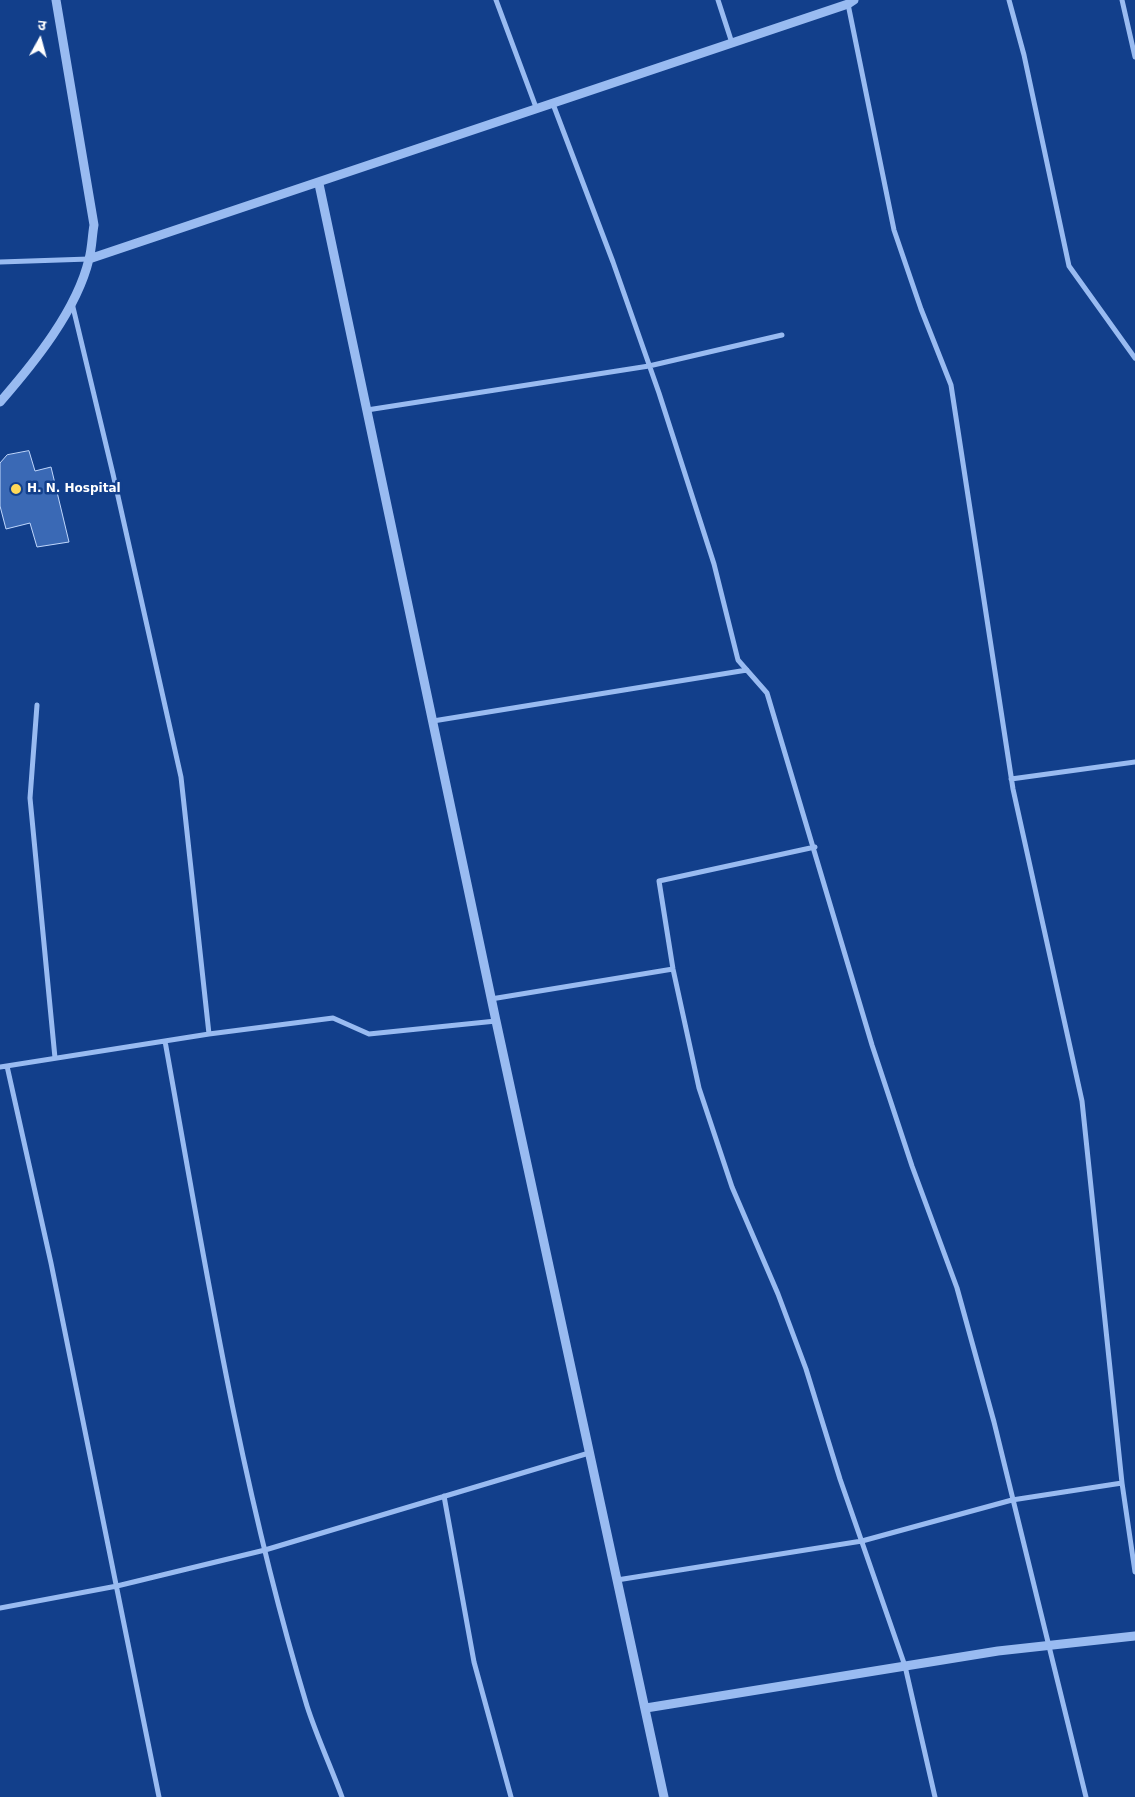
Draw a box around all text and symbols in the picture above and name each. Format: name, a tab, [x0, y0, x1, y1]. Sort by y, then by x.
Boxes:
north arrow	[15, 15, 65, 65]
text: उ	[37, 17, 47, 34]
marker: H. N. Hospital	[9, 482, 23, 496]
place label: H. N. Hospital	[27, 482, 121, 496]

